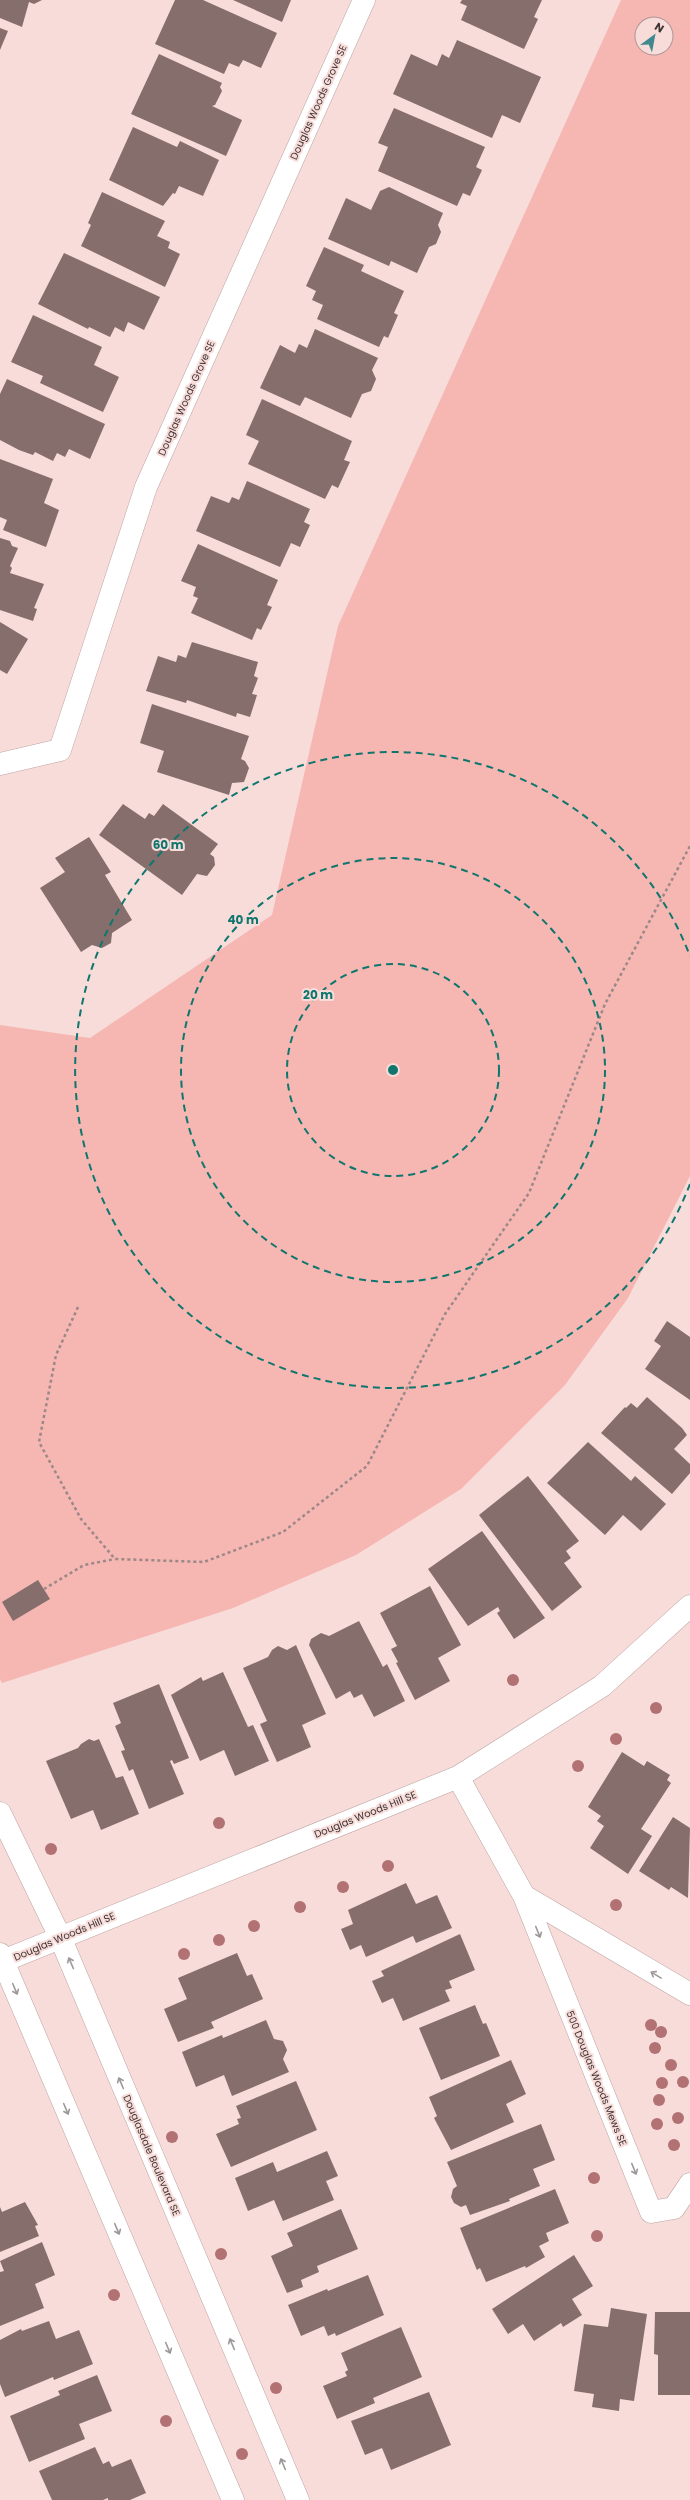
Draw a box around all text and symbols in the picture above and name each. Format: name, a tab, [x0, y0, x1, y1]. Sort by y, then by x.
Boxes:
north arrow	[634, 16, 674, 56]
text: N	[652, 19, 667, 36]
street label: Douglas Woods Grove SE	[286, 42, 351, 162]
street label: Douglas Woods Grove SE	[154, 338, 219, 458]
text: 60 m	[153, 836, 184, 853]
text: 40 m	[227, 911, 259, 928]
text: 20 m	[303, 986, 333, 1003]
centre of rings	[386, 1063, 400, 1077]
street label: Douglas Woods Hill SE	[312, 1787, 418, 1842]
street label: Douglas Woods Hill SE	[11, 1908, 117, 1965]
one-way arrow	[535, 1925, 543, 1937]
one-way arrow	[66, 1957, 74, 1969]
one-way arrow	[650, 1970, 662, 1978]
one-way arrow	[12, 1983, 20, 1995]
street label: 500 Douglas Woods Mews SE	[563, 2008, 631, 2148]
one-way arrow	[117, 2077, 125, 2089]
street label: Douglasdale Boulevard SE	[119, 2092, 184, 2218]
one-way arrow	[63, 2103, 70, 2115]
one-way arrow	[631, 2163, 638, 2175]
one-way arrow	[114, 2222, 121, 2234]
one-way arrow	[228, 2339, 235, 2351]
one-way arrow	[165, 2342, 172, 2354]
one-way arrow	[278, 2459, 286, 2471]

